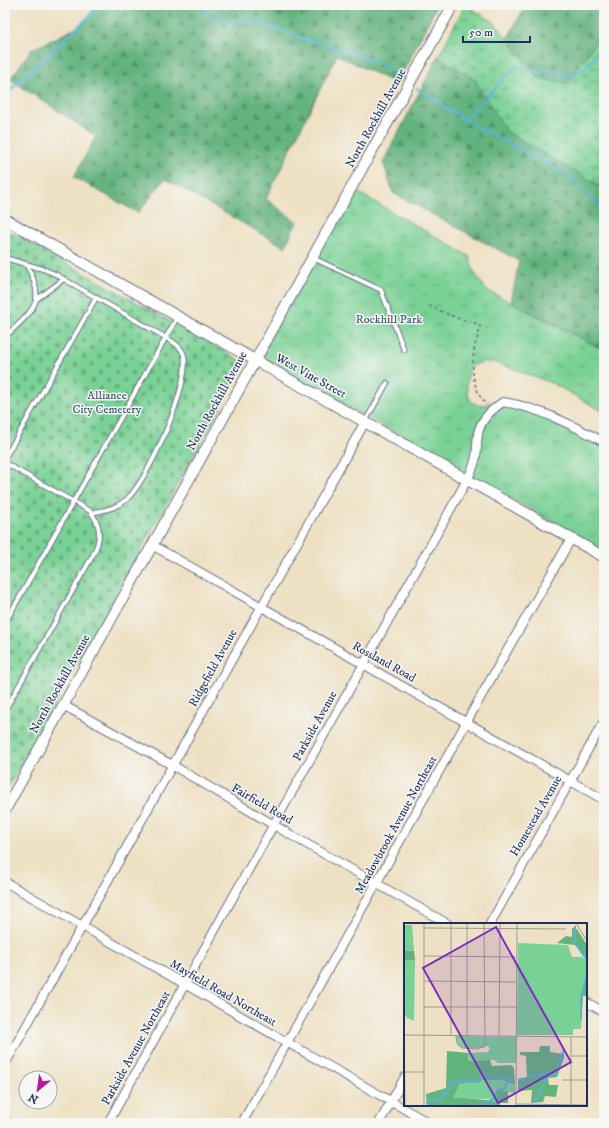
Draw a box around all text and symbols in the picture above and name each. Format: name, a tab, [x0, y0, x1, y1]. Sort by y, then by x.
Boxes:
scale bar	[463, 18, 530, 44]
text: 50 m	[469, 25, 493, 40]
street label: North Rockhill Avenue	[342, 66, 410, 170]
park label: Rockhill Park	[356, 312, 422, 327]
street label: North Rockhill Avenue	[183, 349, 251, 453]
street label: West Vine Street	[272, 350, 349, 402]
park label: Alliance City Cemetery	[73, 388, 142, 417]
street label: Ridgefield Avenue	[186, 627, 241, 709]
street label: North Rockhill Avenue	[26, 632, 94, 736]
street label: Rossland Road	[350, 638, 418, 686]
street label: Parkside Avenue	[290, 688, 340, 764]
street label: Meadowbrook Avenue Northeast	[352, 753, 440, 897]
street label: Homestead Avenue	[507, 773, 565, 859]
street label: Fairfield Road	[229, 780, 295, 828]
inset map	[404, 923, 587, 1106]
street label: Mayfield Road Northeast	[167, 956, 279, 1030]
street label: Parkside Avenue Northeast	[98, 988, 174, 1108]
north arrow	[18, 1070, 58, 1110]
text: N	[26, 1090, 41, 1106]

